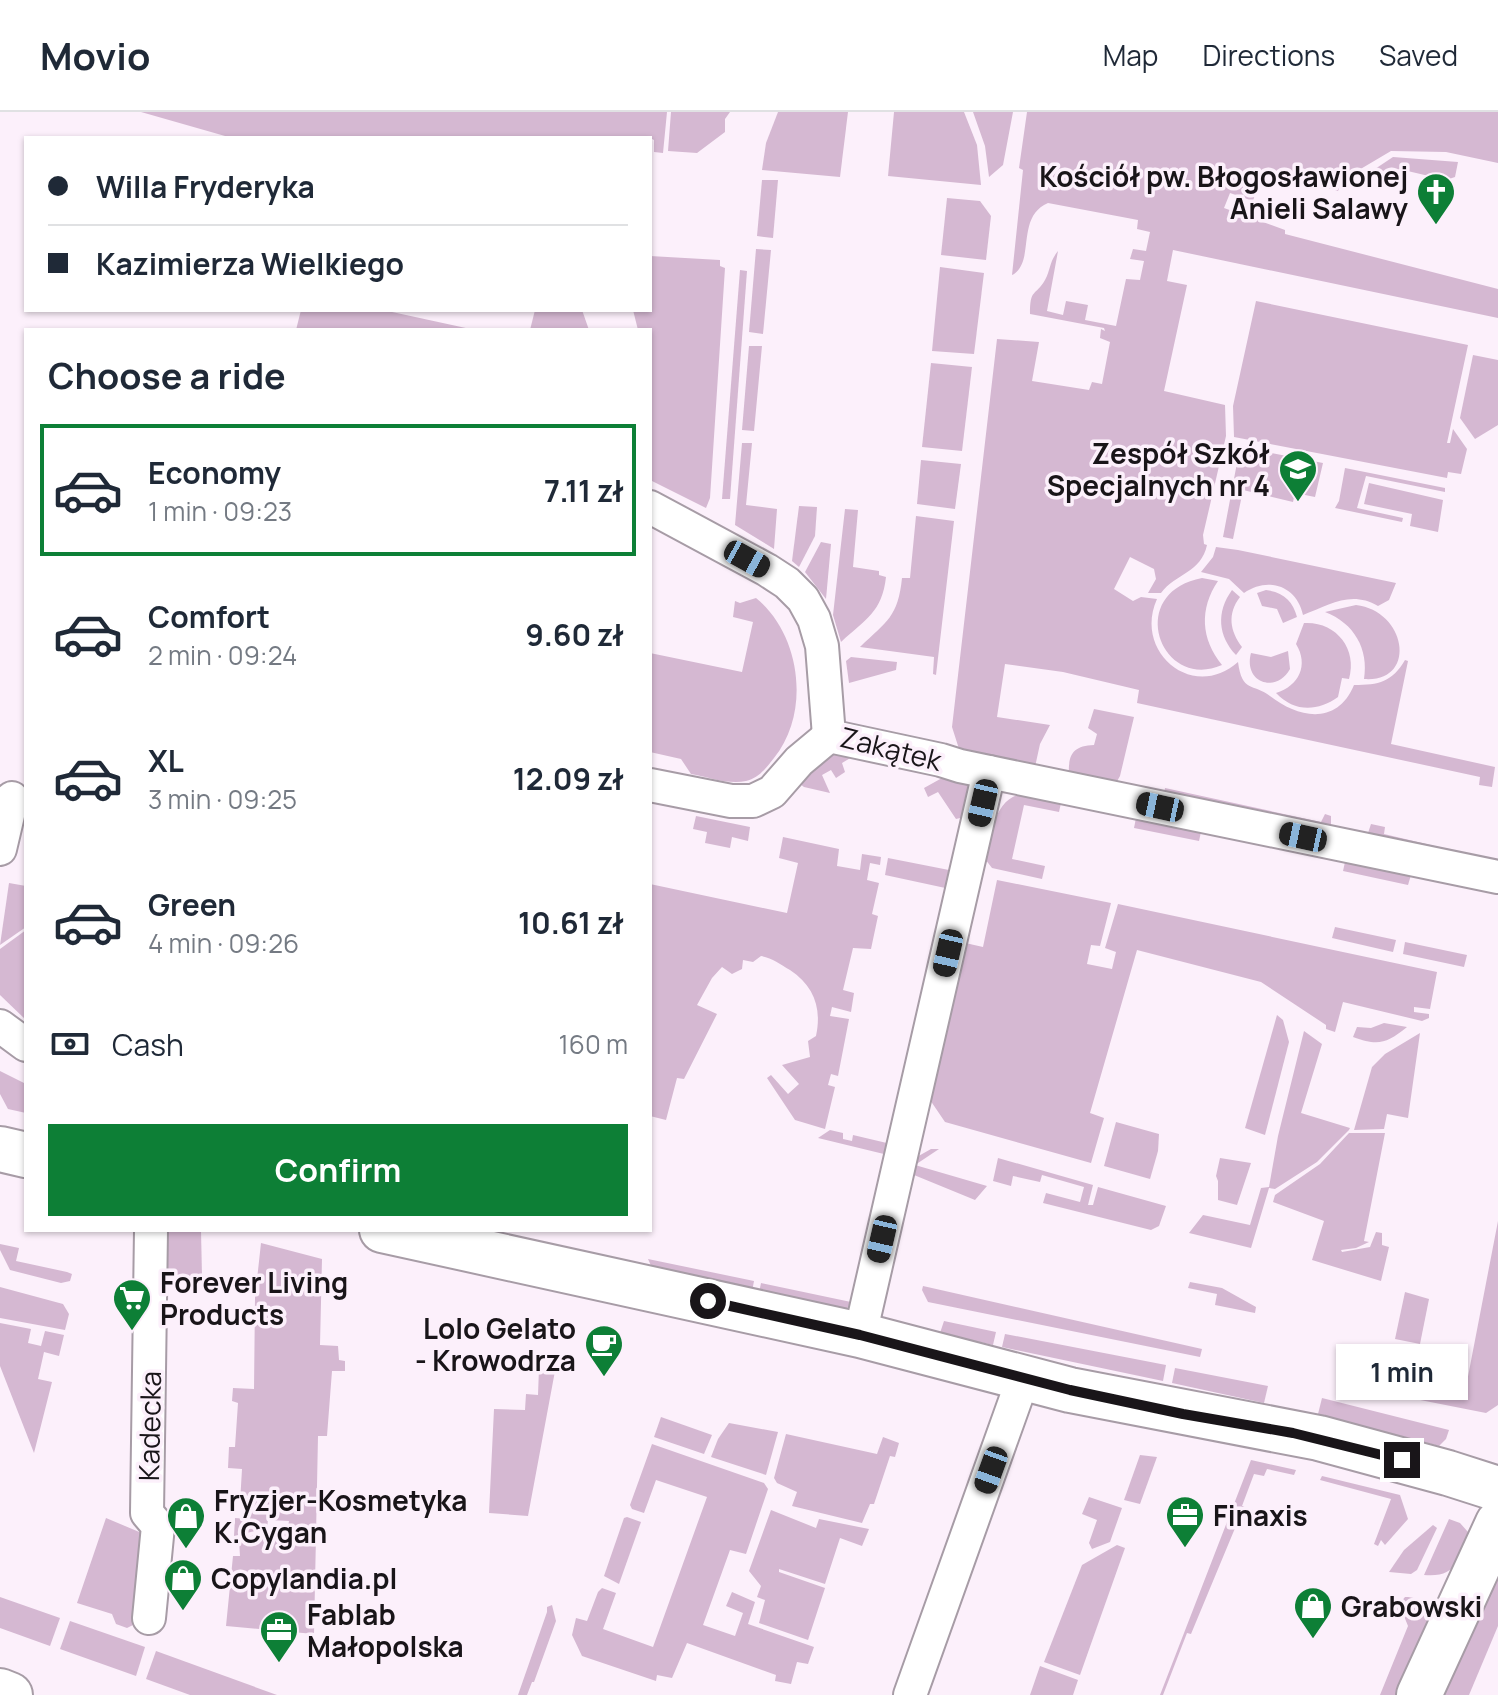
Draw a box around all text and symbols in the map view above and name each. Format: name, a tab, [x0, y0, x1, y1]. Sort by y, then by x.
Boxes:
text: Movio	[40, 29, 150, 81]
text: Map	[1103, 36, 1158, 74]
text: Directions	[1202, 36, 1335, 74]
text: Saved	[1379, 36, 1458, 74]
place label: Kościół pw. Błogosławionej Anieli Salawy	[1039, 157, 1408, 227]
text: Willa Fryderyka	[96, 166, 315, 207]
church icon: Kościół pw. Błogosławionej Anieli Salawy	[1415, 171, 1457, 226]
text: Kazimierza Wielkiego	[96, 243, 404, 284]
text: Choose a ride	[48, 351, 286, 400]
place label: Zespół Szkół Specjalnych nr 4	[1047, 434, 1270, 504]
school or university icon: Zespół Szkół Specjalnych nr 4	[1277, 448, 1319, 503]
text: Economy	[148, 452, 281, 493]
icon: car	[52, 454, 124, 526]
text: 7.11 zł	[544, 470, 624, 511]
text: 1 min · 09:23	[148, 493, 292, 529]
car	[720, 537, 774, 581]
text: Comfort	[148, 596, 270, 637]
icon: car	[52, 598, 124, 670]
text: 9.60 zł	[525, 614, 624, 655]
text: 2 min · 09:24	[148, 637, 297, 673]
street label: Zakątek	[836, 717, 947, 779]
text: XL	[148, 740, 184, 781]
icon: car	[52, 742, 124, 814]
text: 12.09 zł	[513, 758, 624, 799]
car	[966, 777, 1000, 829]
text: 3 min · 09:25	[148, 781, 297, 817]
car	[1134, 790, 1186, 824]
car	[1277, 820, 1329, 854]
text: Green	[148, 884, 236, 925]
icon: car	[52, 886, 124, 958]
text: 10.61 zł	[518, 902, 624, 943]
text: 4 min · 09:26	[148, 925, 299, 961]
car	[931, 927, 965, 979]
icon: cash	[48, 1022, 92, 1066]
text: Cash	[112, 1024, 184, 1065]
text: 160 m	[559, 1026, 628, 1062]
button: Confirm	[48, 1124, 628, 1216]
car	[865, 1213, 899, 1265]
place label: Forever Living Products	[160, 1263, 348, 1333]
supermarket icon: Forever Living Products	[111, 1277, 153, 1332]
route start	[690, 1283, 726, 1319]
place label: Lolo Gelato - Krowodrza	[415, 1309, 576, 1379]
cafe icon: Lolo Gelato - Krowodrza	[583, 1323, 625, 1378]
callout: 1 min	[1336, 1344, 1468, 1400]
text: 1 min	[1370, 1354, 1434, 1390]
street label: Kadecka	[129, 1371, 169, 1481]
route end	[1384, 1442, 1420, 1478]
car	[972, 1443, 1010, 1497]
place label: Fryzjer-Kosmetyka K.Cygan	[214, 1481, 467, 1551]
office icon: Finaxis	[1164, 1494, 1206, 1549]
shop icon: Fryzjer-Kosmetyka K.Cygan	[165, 1495, 207, 1550]
place label: Finaxis	[1213, 1496, 1308, 1534]
shop icon: Copylandia.pl	[162, 1557, 204, 1612]
place label: Copylandia.pl	[211, 1559, 397, 1597]
shop icon: Grabowski	[1292, 1585, 1334, 1640]
place label: Grabowski	[1341, 1587, 1482, 1625]
place label: Fablab Małopolska	[307, 1595, 464, 1665]
office icon: Fablab Małopolska	[258, 1609, 300, 1664]

